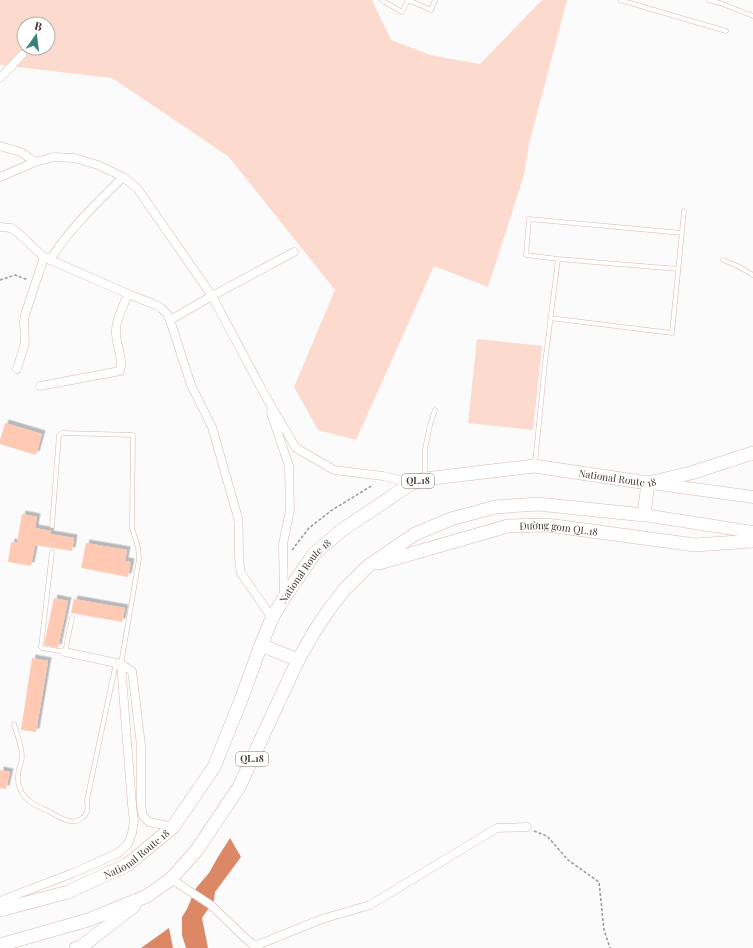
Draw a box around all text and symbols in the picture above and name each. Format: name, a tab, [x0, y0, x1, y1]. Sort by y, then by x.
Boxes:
north arrow	[16, 16, 56, 56]
text: B	[33, 18, 45, 34]
street label: National Route 18	[578, 466, 657, 490]
road number: QL.18	[402, 474, 434, 488]
street label: Đường gom QL.18	[519, 518, 599, 539]
street label: National Route 18	[276, 536, 334, 606]
road number: QL.18	[236, 752, 268, 766]
street label: National Route 18	[101, 826, 172, 882]

